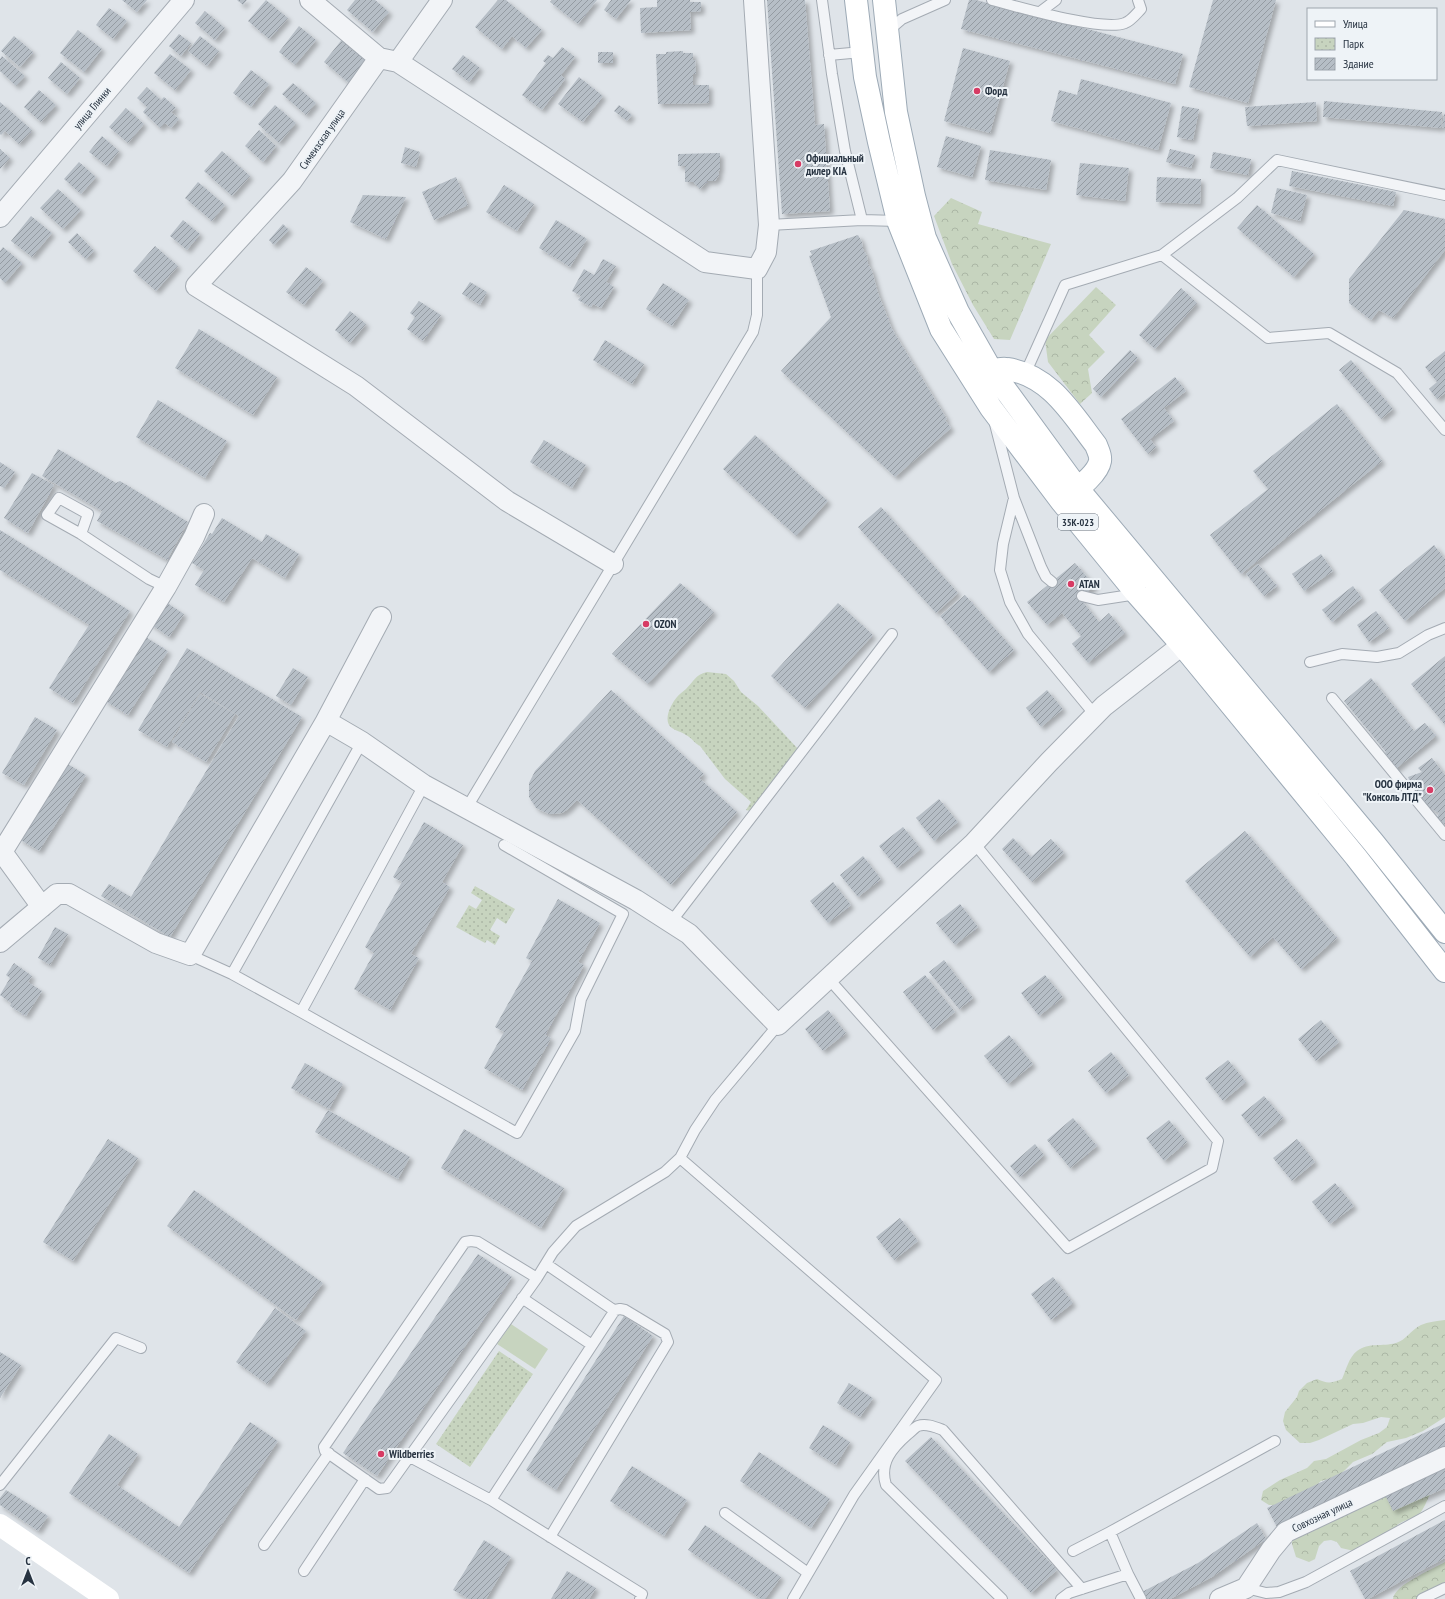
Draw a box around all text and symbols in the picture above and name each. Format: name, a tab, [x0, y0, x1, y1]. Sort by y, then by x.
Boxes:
legend	[1307, 8, 1437, 80]
text: Улица	[1343, 16, 1368, 31]
text: Парк	[1343, 36, 1364, 51]
text: Здание	[1343, 56, 1374, 71]
street label: улица Глинки	[70, 84, 114, 132]
place label: Форд	[985, 84, 1008, 98]
marker: Форд	[972, 86, 982, 96]
street label: Симеизская улица	[296, 106, 348, 172]
place label: Официальный дилер KIA	[805, 151, 864, 178]
marker: Официальный дилер KIA	[793, 159, 803, 169]
road number: 35К-023	[1058, 514, 1098, 530]
place label: ATAN	[1078, 577, 1100, 591]
marker: ATAN	[1066, 579, 1076, 589]
place label: OZON	[654, 617, 677, 631]
marker: OZON	[641, 619, 651, 629]
place label: ООО фирма "Консоль ЛТД"	[1362, 777, 1422, 804]
marker: ООО фирма "Консоль ЛТД"	[1425, 785, 1435, 795]
place label: Wildberries	[388, 1447, 434, 1461]
marker: Wildberries	[376, 1449, 386, 1459]
street label: Совхозная улица	[1290, 1495, 1354, 1535]
north arrow	[8, 1551, 48, 1591]
text: С	[25, 1554, 31, 1568]

